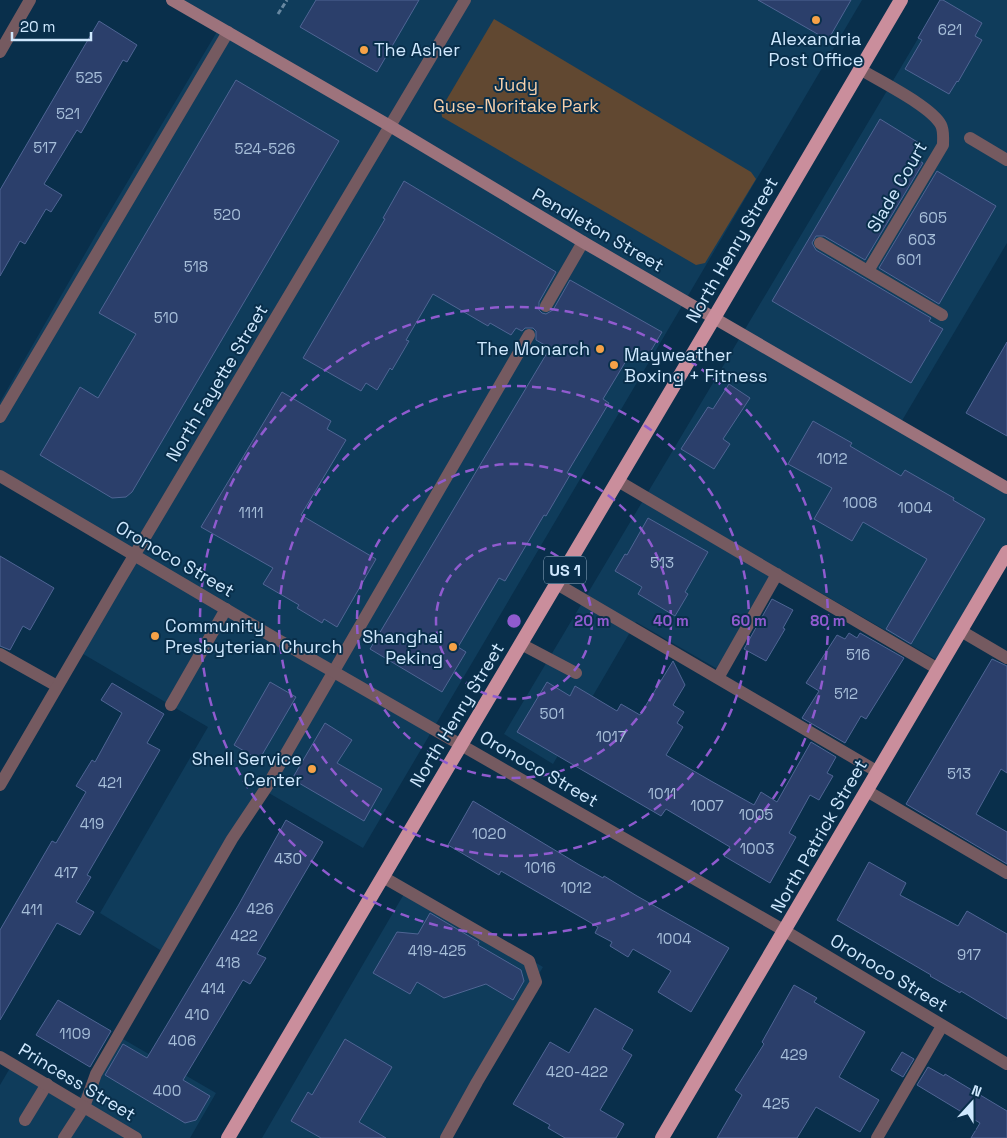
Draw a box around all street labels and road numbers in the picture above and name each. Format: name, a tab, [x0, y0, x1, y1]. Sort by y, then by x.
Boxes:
street label: Slade Court	[861, 137, 932, 236]
street label: North Henry Street	[680, 173, 783, 327]
street label: Pendleton Street	[528, 183, 668, 277]
street label: North Fayette Street	[160, 300, 273, 466]
street label: Oronoco Street	[112, 515, 239, 602]
road number: US 1	[544, 556, 586, 584]
street label: North Henry Street	[404, 638, 509, 791]
street label: Oronoco Street	[476, 725, 603, 812]
street label: North Patrick Street	[765, 755, 872, 917]
street label: Oronoco Street	[826, 928, 952, 1017]
street label: Princess Street	[14, 1037, 140, 1126]

